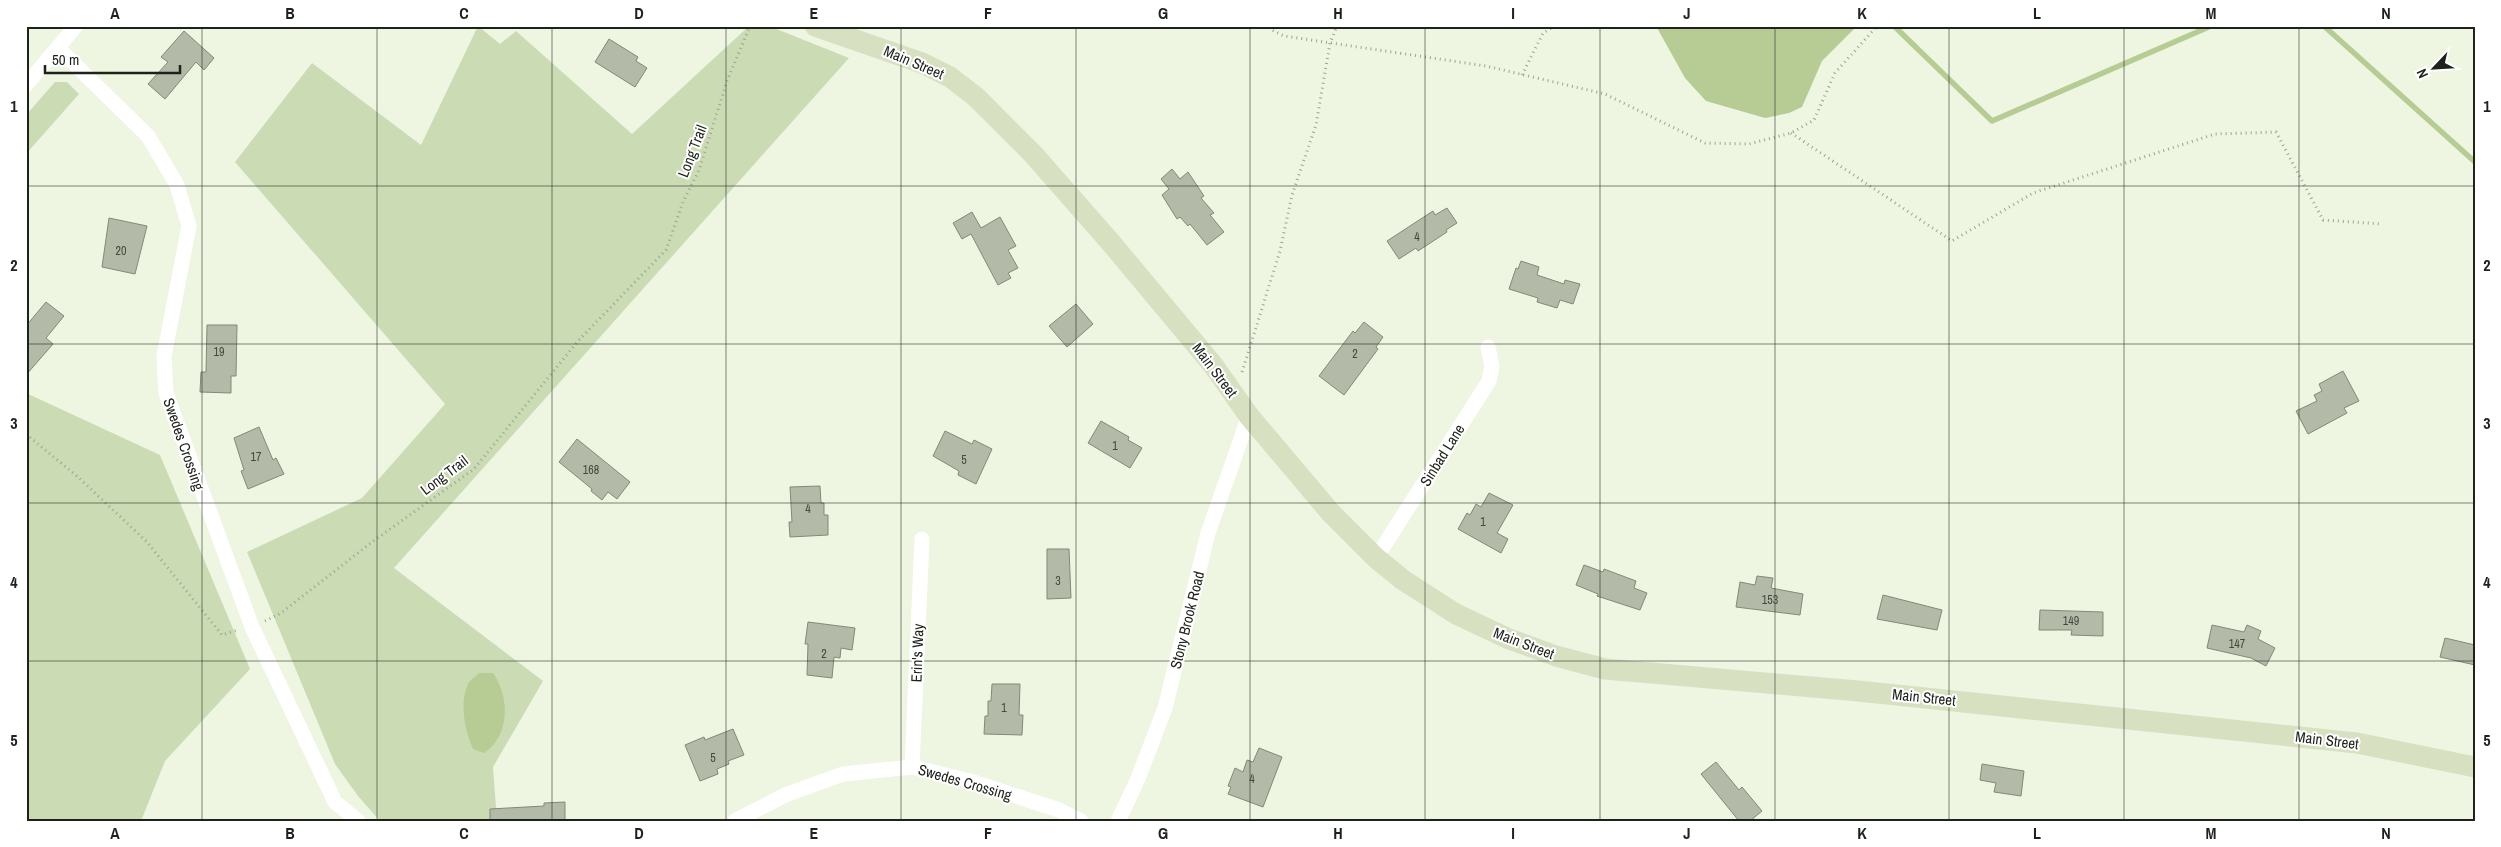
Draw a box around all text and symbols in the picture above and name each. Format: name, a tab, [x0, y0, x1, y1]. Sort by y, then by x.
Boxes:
text: A	[110, 2, 120, 24]
text: B	[285, 2, 295, 24]
text: C	[459, 2, 469, 24]
text: D	[634, 2, 644, 24]
text: E	[810, 2, 819, 24]
text: F	[984, 2, 992, 24]
text: G	[1158, 2, 1168, 24]
text: H	[1333, 2, 1343, 24]
text: I	[1511, 2, 1515, 24]
text: J	[1683, 2, 1691, 24]
text: K	[1857, 2, 1867, 24]
text: L	[2033, 2, 2041, 24]
text: M	[2206, 2, 2217, 24]
text: N	[2381, 2, 2391, 24]
street label: Main Street	[881, 40, 948, 84]
scale bar	[45, 42, 180, 74]
north arrow	[2408, 42, 2458, 92]
text: 50 m	[52, 49, 79, 70]
text: N	[2412, 66, 2432, 81]
text: 1	[10, 95, 18, 117]
text: 1	[2483, 95, 2491, 117]
street label: Long Trail	[672, 122, 712, 180]
house number: 4	[1414, 229, 1420, 245]
house number: 20	[116, 243, 126, 259]
text: 2	[10, 254, 18, 276]
text: 2	[2483, 254, 2491, 276]
street label: Main Street	[1187, 338, 1243, 402]
house number: 19	[214, 344, 224, 360]
house number: 2	[1352, 346, 1358, 362]
street label: Swedes Crossing	[158, 395, 210, 493]
text: 3	[10, 412, 18, 434]
text: 3	[2483, 412, 2491, 434]
street label: Sinbad Lane	[1415, 420, 1469, 490]
house number: 1	[1112, 438, 1118, 454]
house number: 17	[251, 449, 262, 465]
street label: Long Trail	[416, 450, 472, 500]
house number: 5	[961, 452, 967, 468]
house number: 168	[583, 462, 599, 478]
house number: 4	[805, 501, 811, 517]
house number: 1	[1480, 514, 1486, 530]
street label: Stony Brook Road	[1165, 569, 1209, 671]
text: 4	[10, 571, 18, 593]
text: 4	[2483, 571, 2491, 593]
house number: 3	[1055, 573, 1061, 589]
house number: 153	[1762, 592, 1778, 608]
house number: 149	[2063, 613, 2079, 629]
street label: Erin's Way	[905, 622, 929, 683]
street label: Main Street	[1491, 622, 1558, 664]
house number: 147	[2229, 636, 2246, 652]
house number: 2	[821, 646, 827, 662]
street label: Main Street	[1891, 683, 1957, 711]
house number: 1	[1001, 700, 1007, 716]
street label: Main Street	[2294, 726, 2360, 754]
text: 5	[10, 729, 18, 751]
text: 5	[2483, 729, 2491, 751]
house number: 5	[710, 750, 716, 766]
street label: Swedes Crossing	[916, 759, 1014, 805]
house number: 4	[1249, 771, 1255, 787]
text: A	[110, 822, 120, 844]
text: B	[285, 822, 295, 844]
text: C	[459, 822, 469, 844]
text: D	[634, 822, 644, 844]
text: E	[810, 822, 819, 844]
text: F	[984, 822, 992, 844]
text: G	[1158, 822, 1168, 844]
text: H	[1333, 822, 1343, 844]
text: I	[1511, 822, 1515, 844]
text: J	[1683, 822, 1691, 844]
text: K	[1857, 822, 1867, 844]
text: L	[2033, 822, 2041, 844]
text: M	[2206, 822, 2217, 844]
text: N	[2381, 822, 2391, 844]

